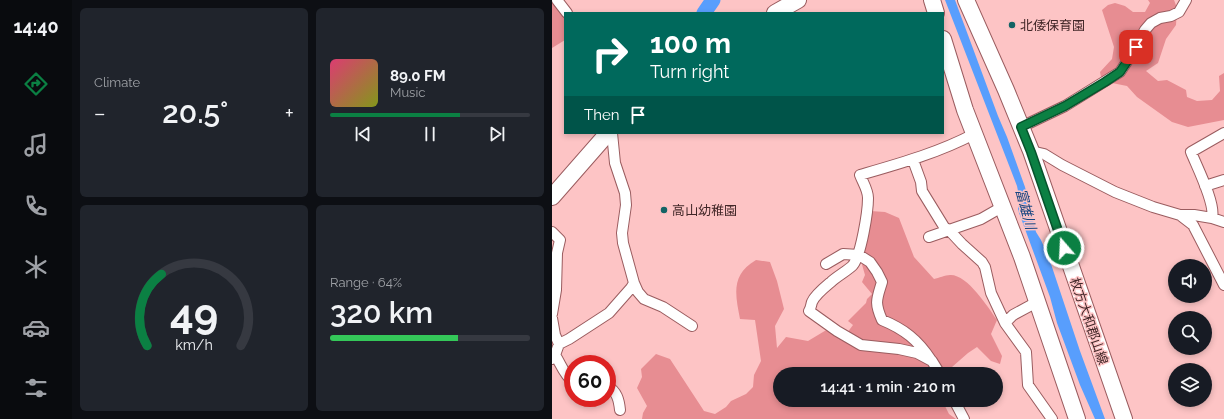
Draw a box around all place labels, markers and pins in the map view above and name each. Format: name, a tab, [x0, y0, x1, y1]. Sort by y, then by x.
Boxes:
place label: 北倭保育園	[1020, 18, 1085, 33]
marker: 北倭保育園	[1007, 20, 1017, 30]
pin	[1119, 30, 1153, 64]
place label: 高山幼稚園	[672, 203, 737, 218]
marker: 高山幼稚園	[659, 205, 669, 215]

